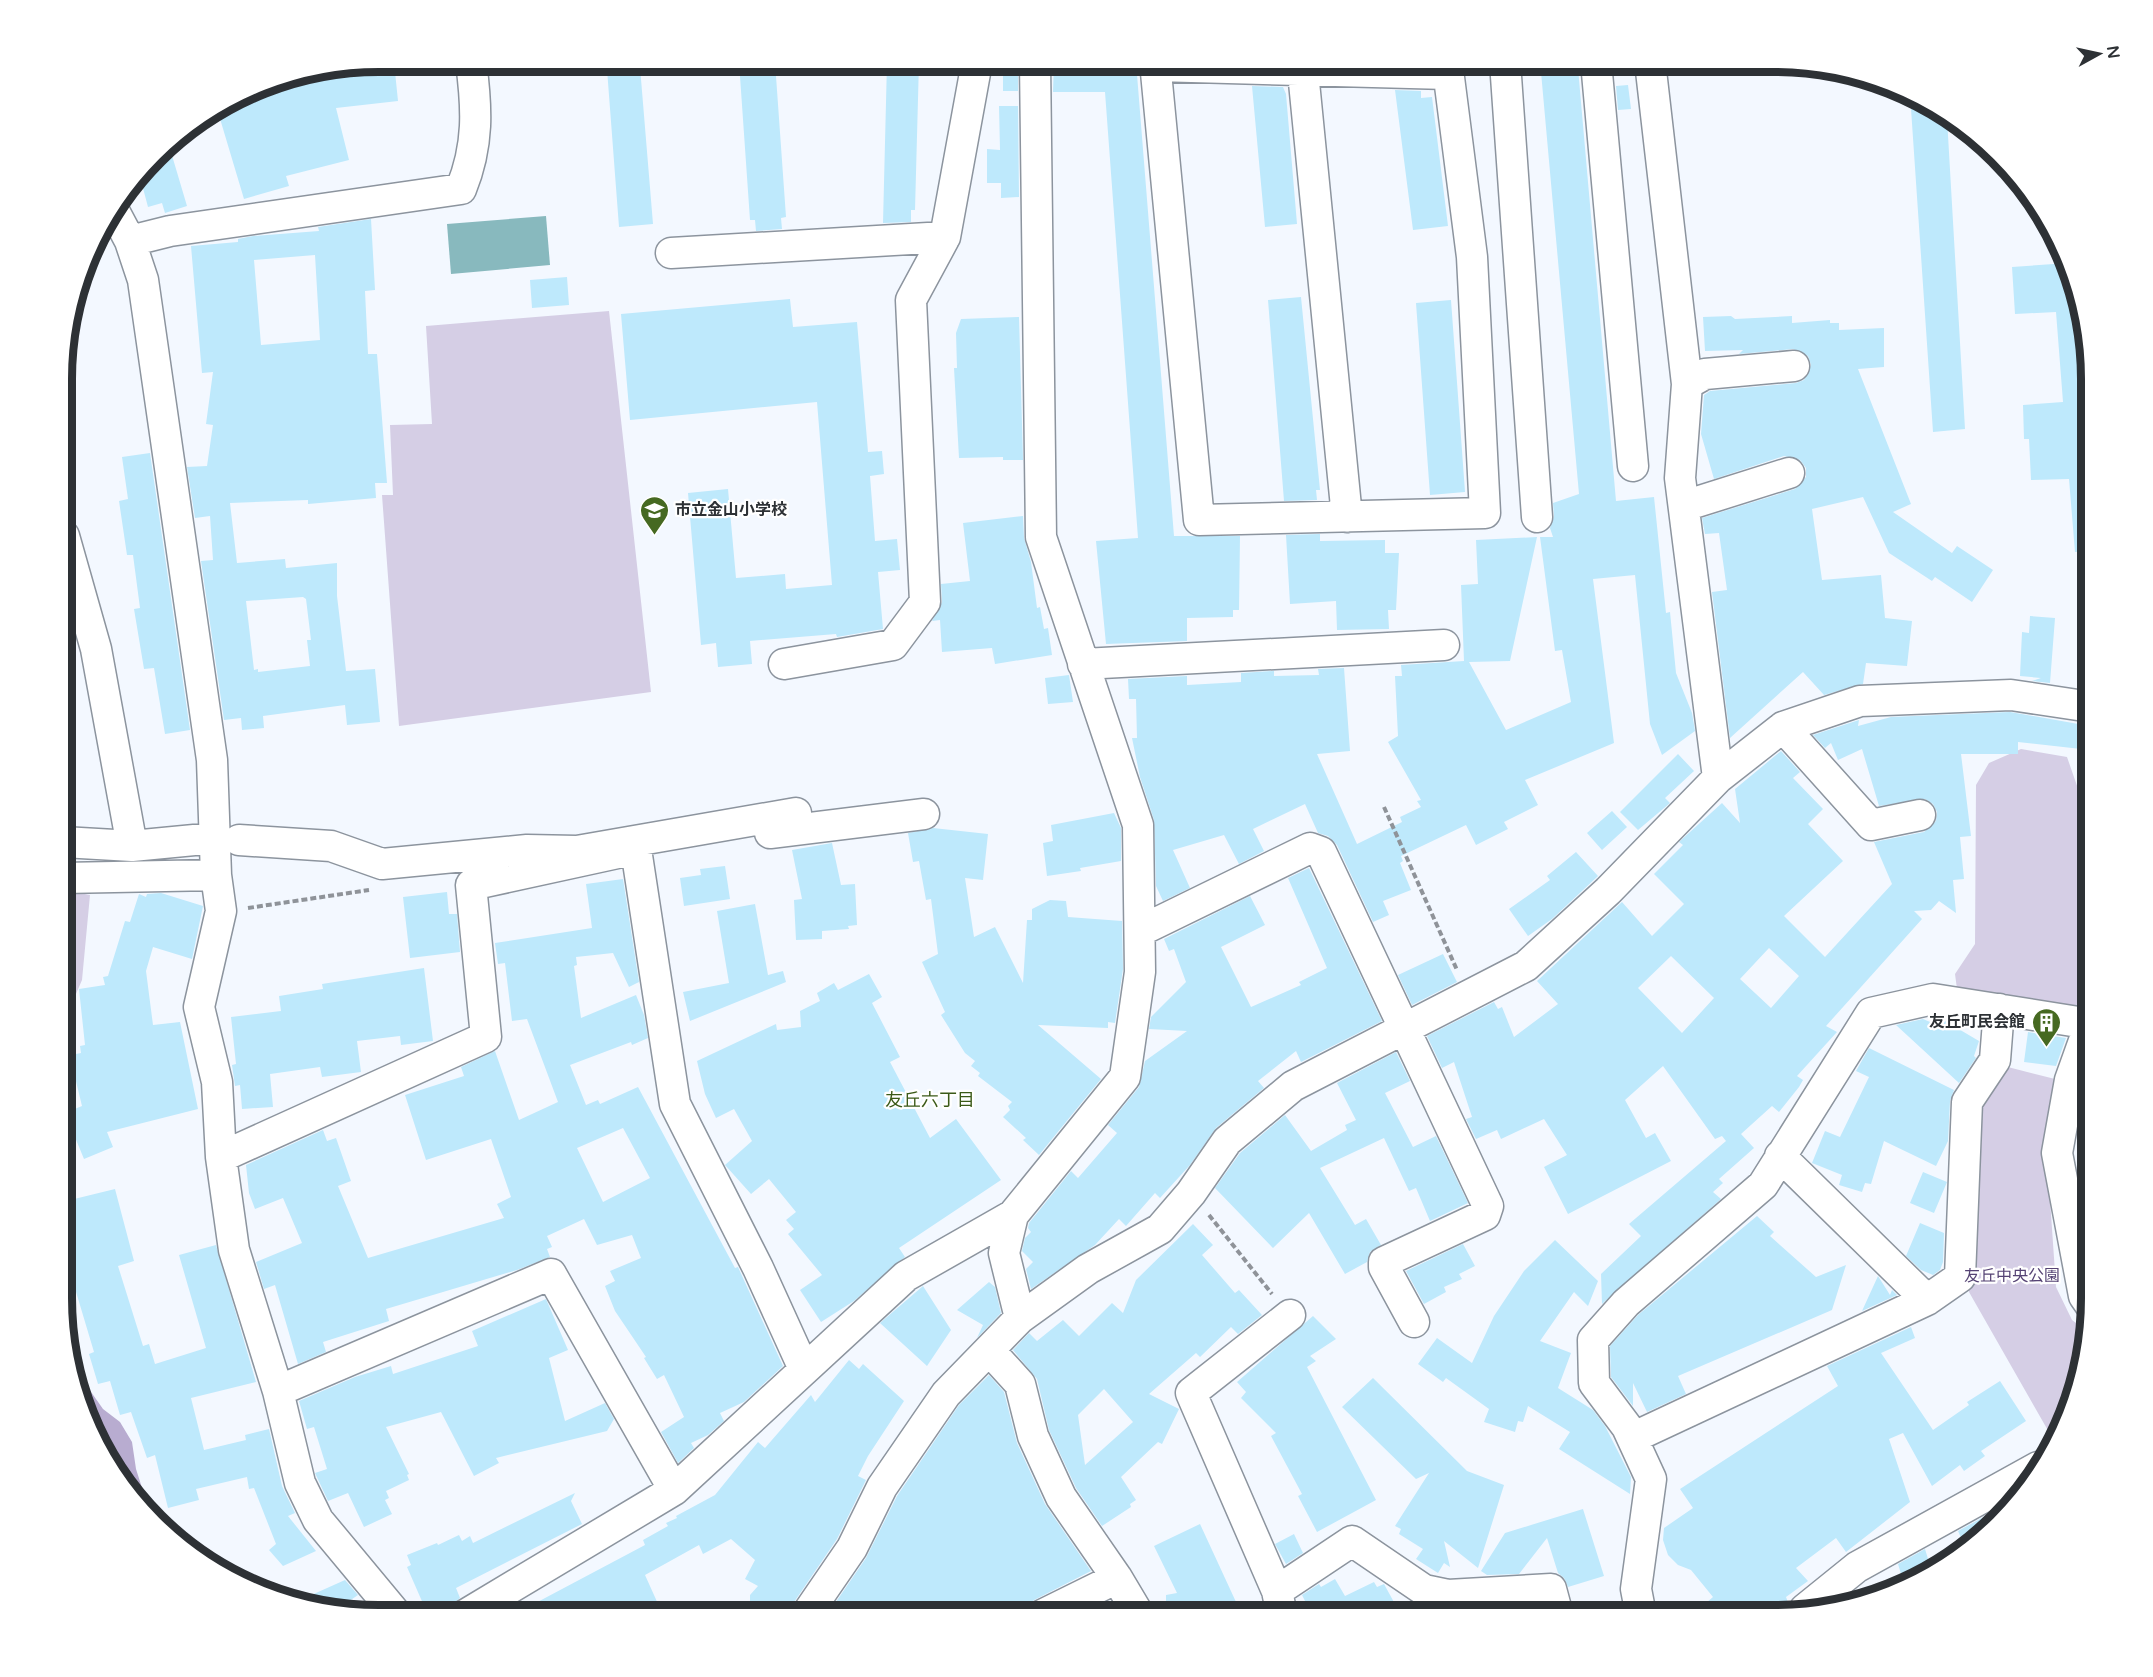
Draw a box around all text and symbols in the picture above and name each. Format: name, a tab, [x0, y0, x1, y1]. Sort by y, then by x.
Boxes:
north arrow	[2069, 24, 2129, 84]
text: N	[2102, 44, 2124, 60]
school or university icon: 市立金山小学校	[638, 494, 670, 536]
place label: 市立金山小学校	[675, 500, 787, 520]
building icon: 友丘町民会館	[2030, 1006, 2062, 1048]
place label: 友丘町民会館	[1929, 1012, 2025, 1032]
district label: 友丘六丁目	[885, 1089, 975, 1111]
park label: 友丘中央公園	[1964, 1266, 2060, 1286]

